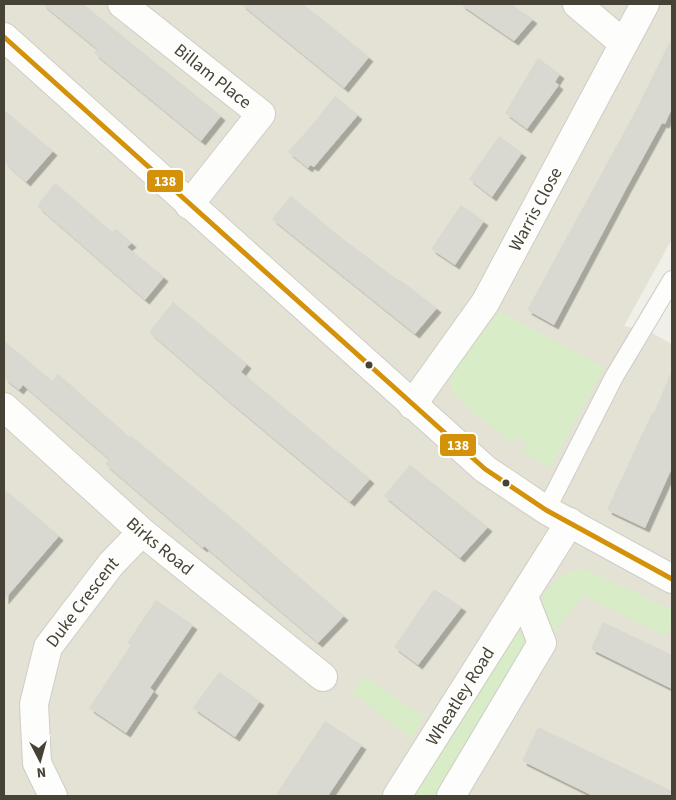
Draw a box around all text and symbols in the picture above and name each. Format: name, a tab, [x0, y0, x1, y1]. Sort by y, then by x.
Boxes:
street label: Billam Place	[169, 37, 257, 115]
street label: Warris Close	[503, 162, 568, 256]
line badge: 138	[146, 169, 184, 193]
text: 138	[154, 172, 176, 192]
unlabelled marker	[364, 360, 374, 370]
line badge: 138	[439, 433, 477, 457]
text: 138	[447, 436, 469, 456]
unlabelled marker	[501, 478, 511, 488]
street label: Birks Road	[121, 511, 199, 581]
street label: Duke Crescent	[40, 551, 124, 652]
street label: Wheatley Road	[420, 642, 500, 750]
north arrow	[15, 735, 65, 785]
text: N	[36, 762, 47, 782]

